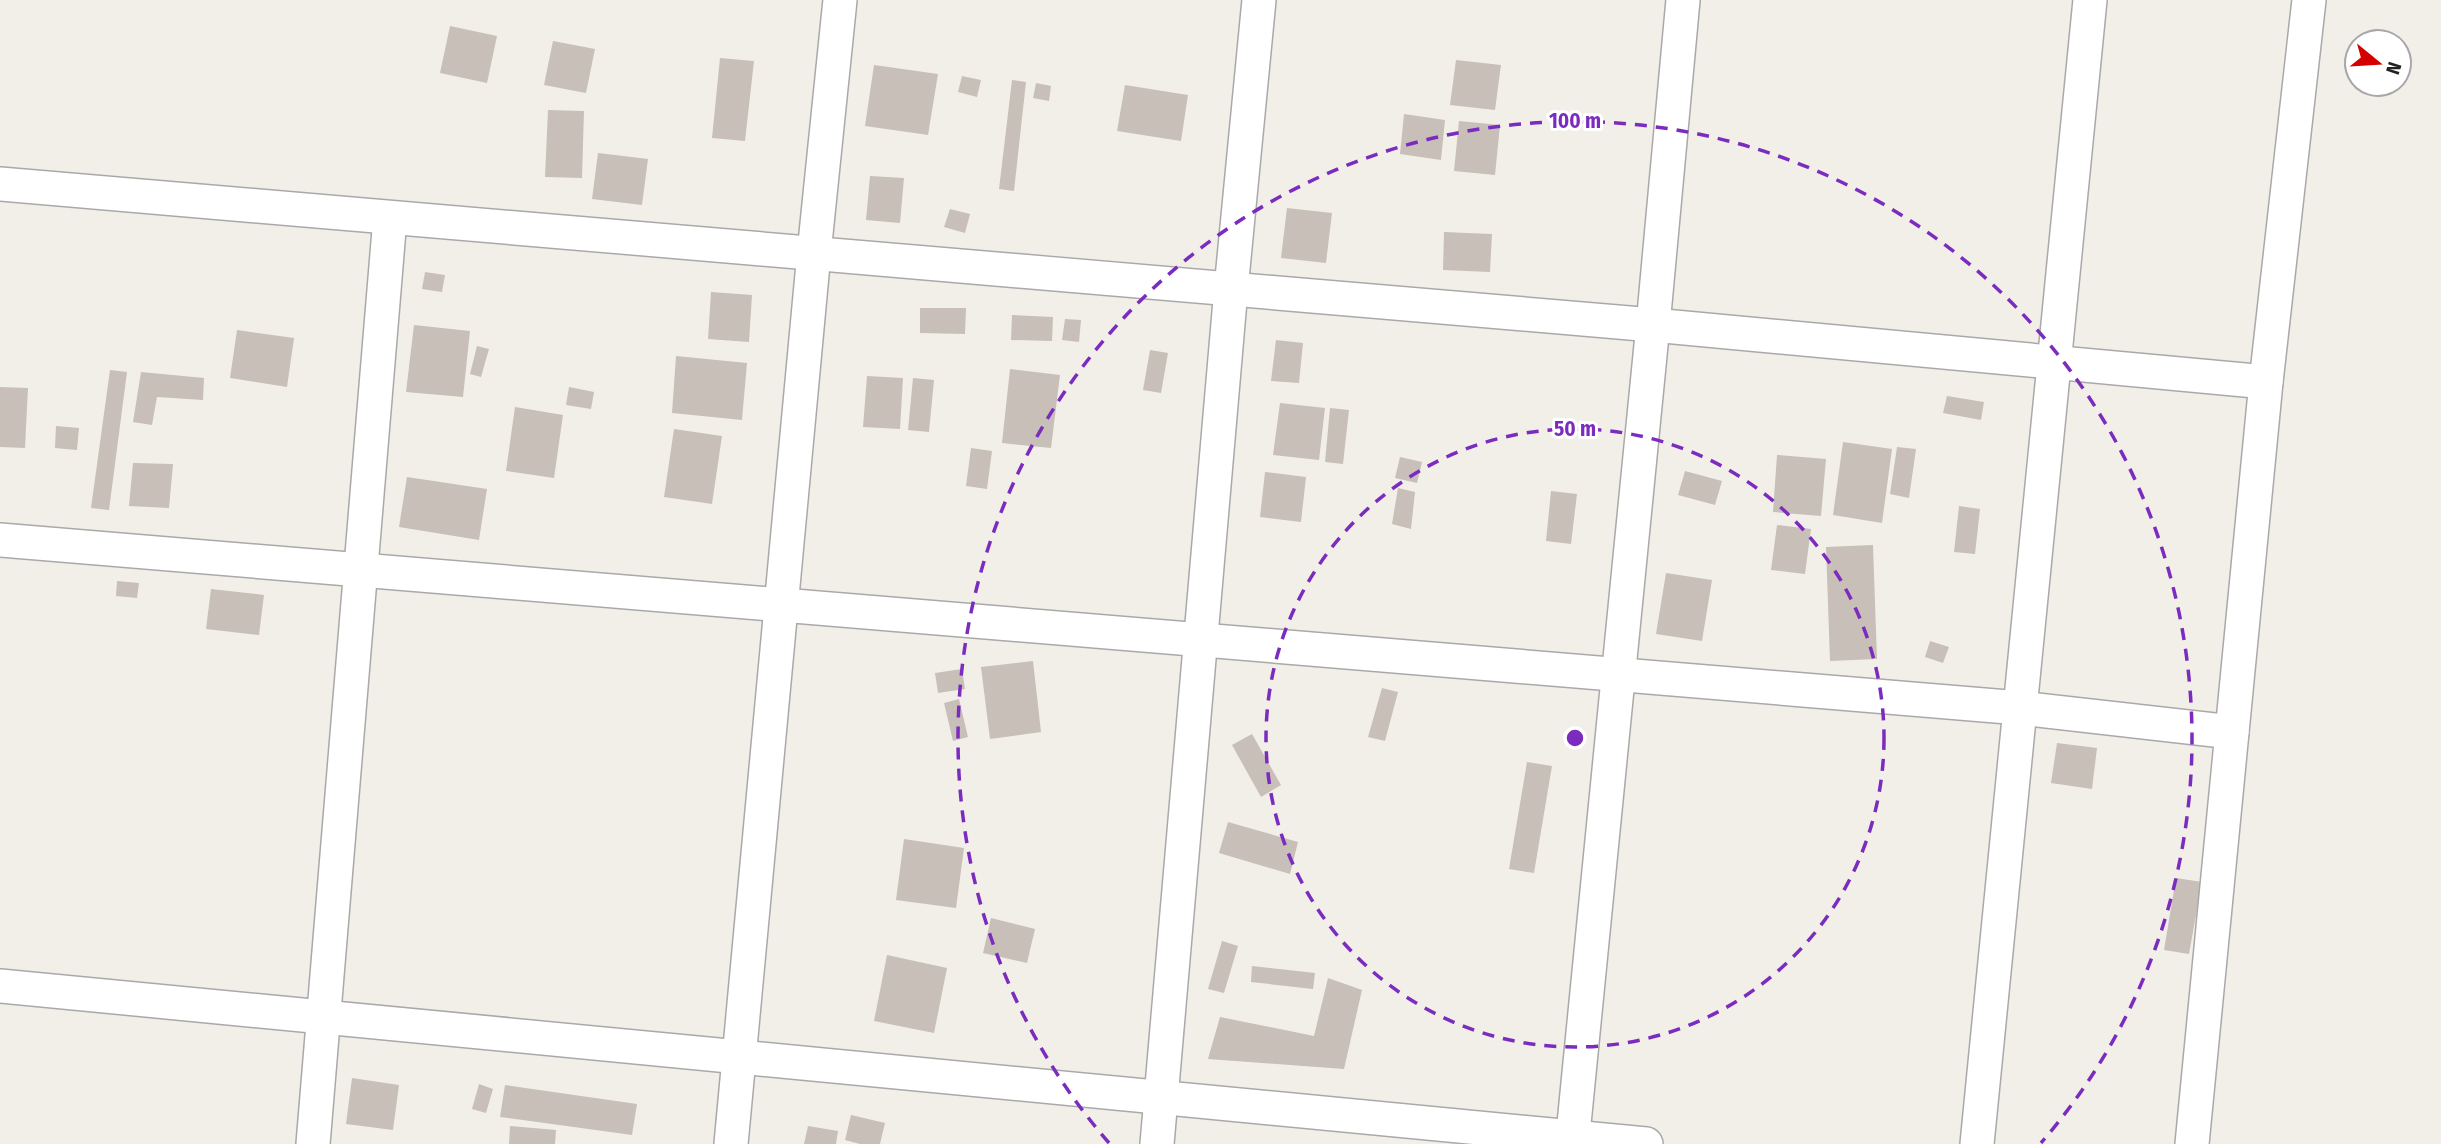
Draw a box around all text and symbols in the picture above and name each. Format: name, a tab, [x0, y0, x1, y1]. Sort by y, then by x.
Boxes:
north arrow	[2343, 28, 2413, 98]
text: N	[2381, 59, 2406, 77]
text: 100 m	[1549, 108, 1601, 134]
text: 50 m	[1554, 416, 1596, 442]
centre of rings	[1563, 726, 1587, 750]

